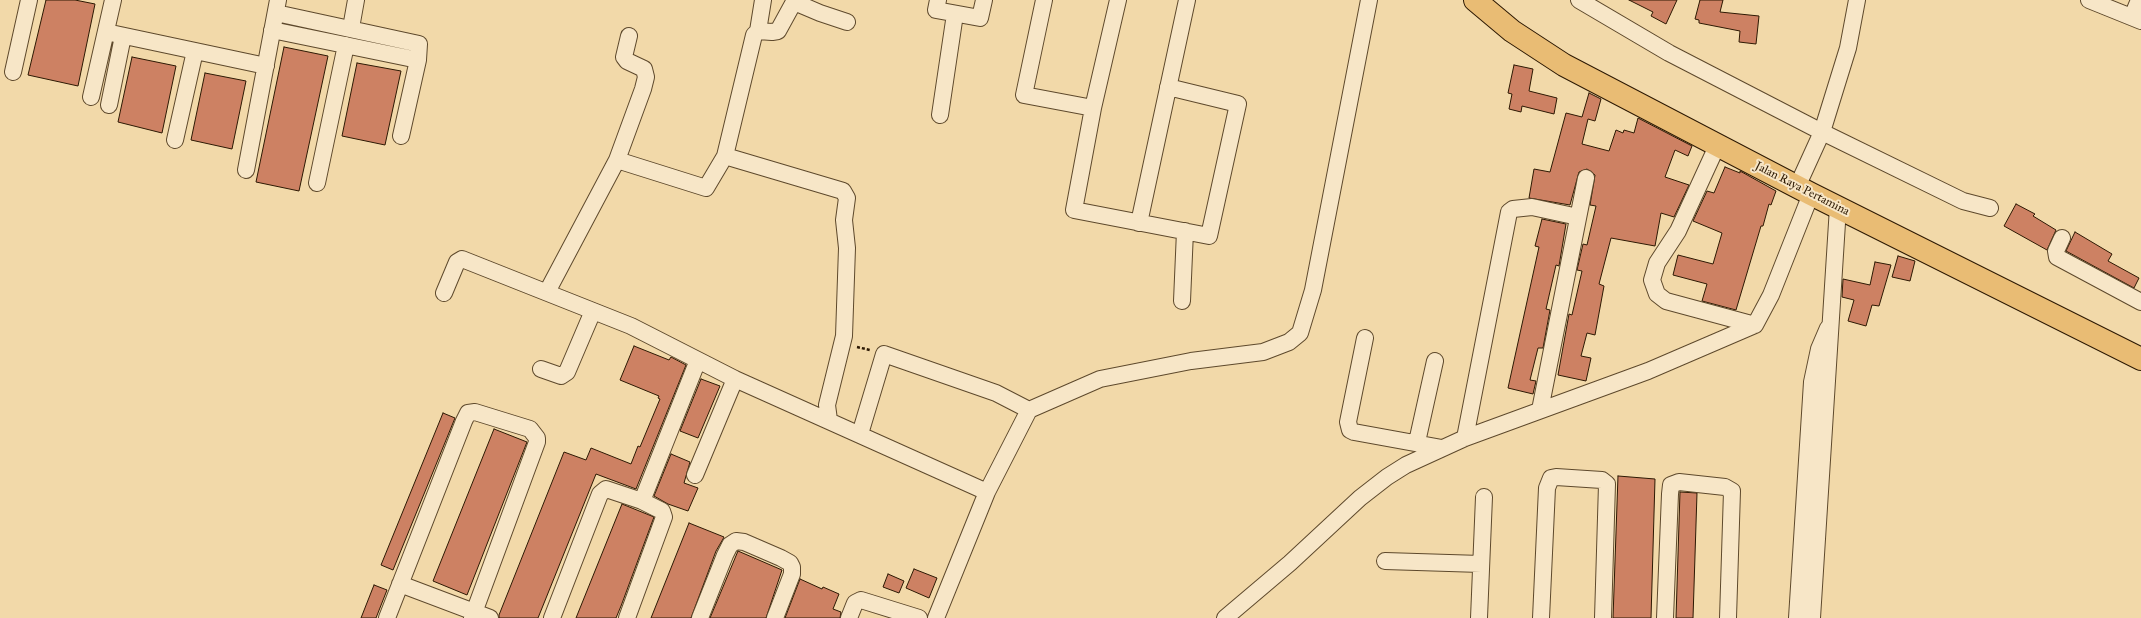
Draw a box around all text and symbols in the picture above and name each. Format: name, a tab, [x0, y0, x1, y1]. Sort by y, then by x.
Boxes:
street label: Jalan Raya Pertamina	[1752, 159, 1852, 219]

